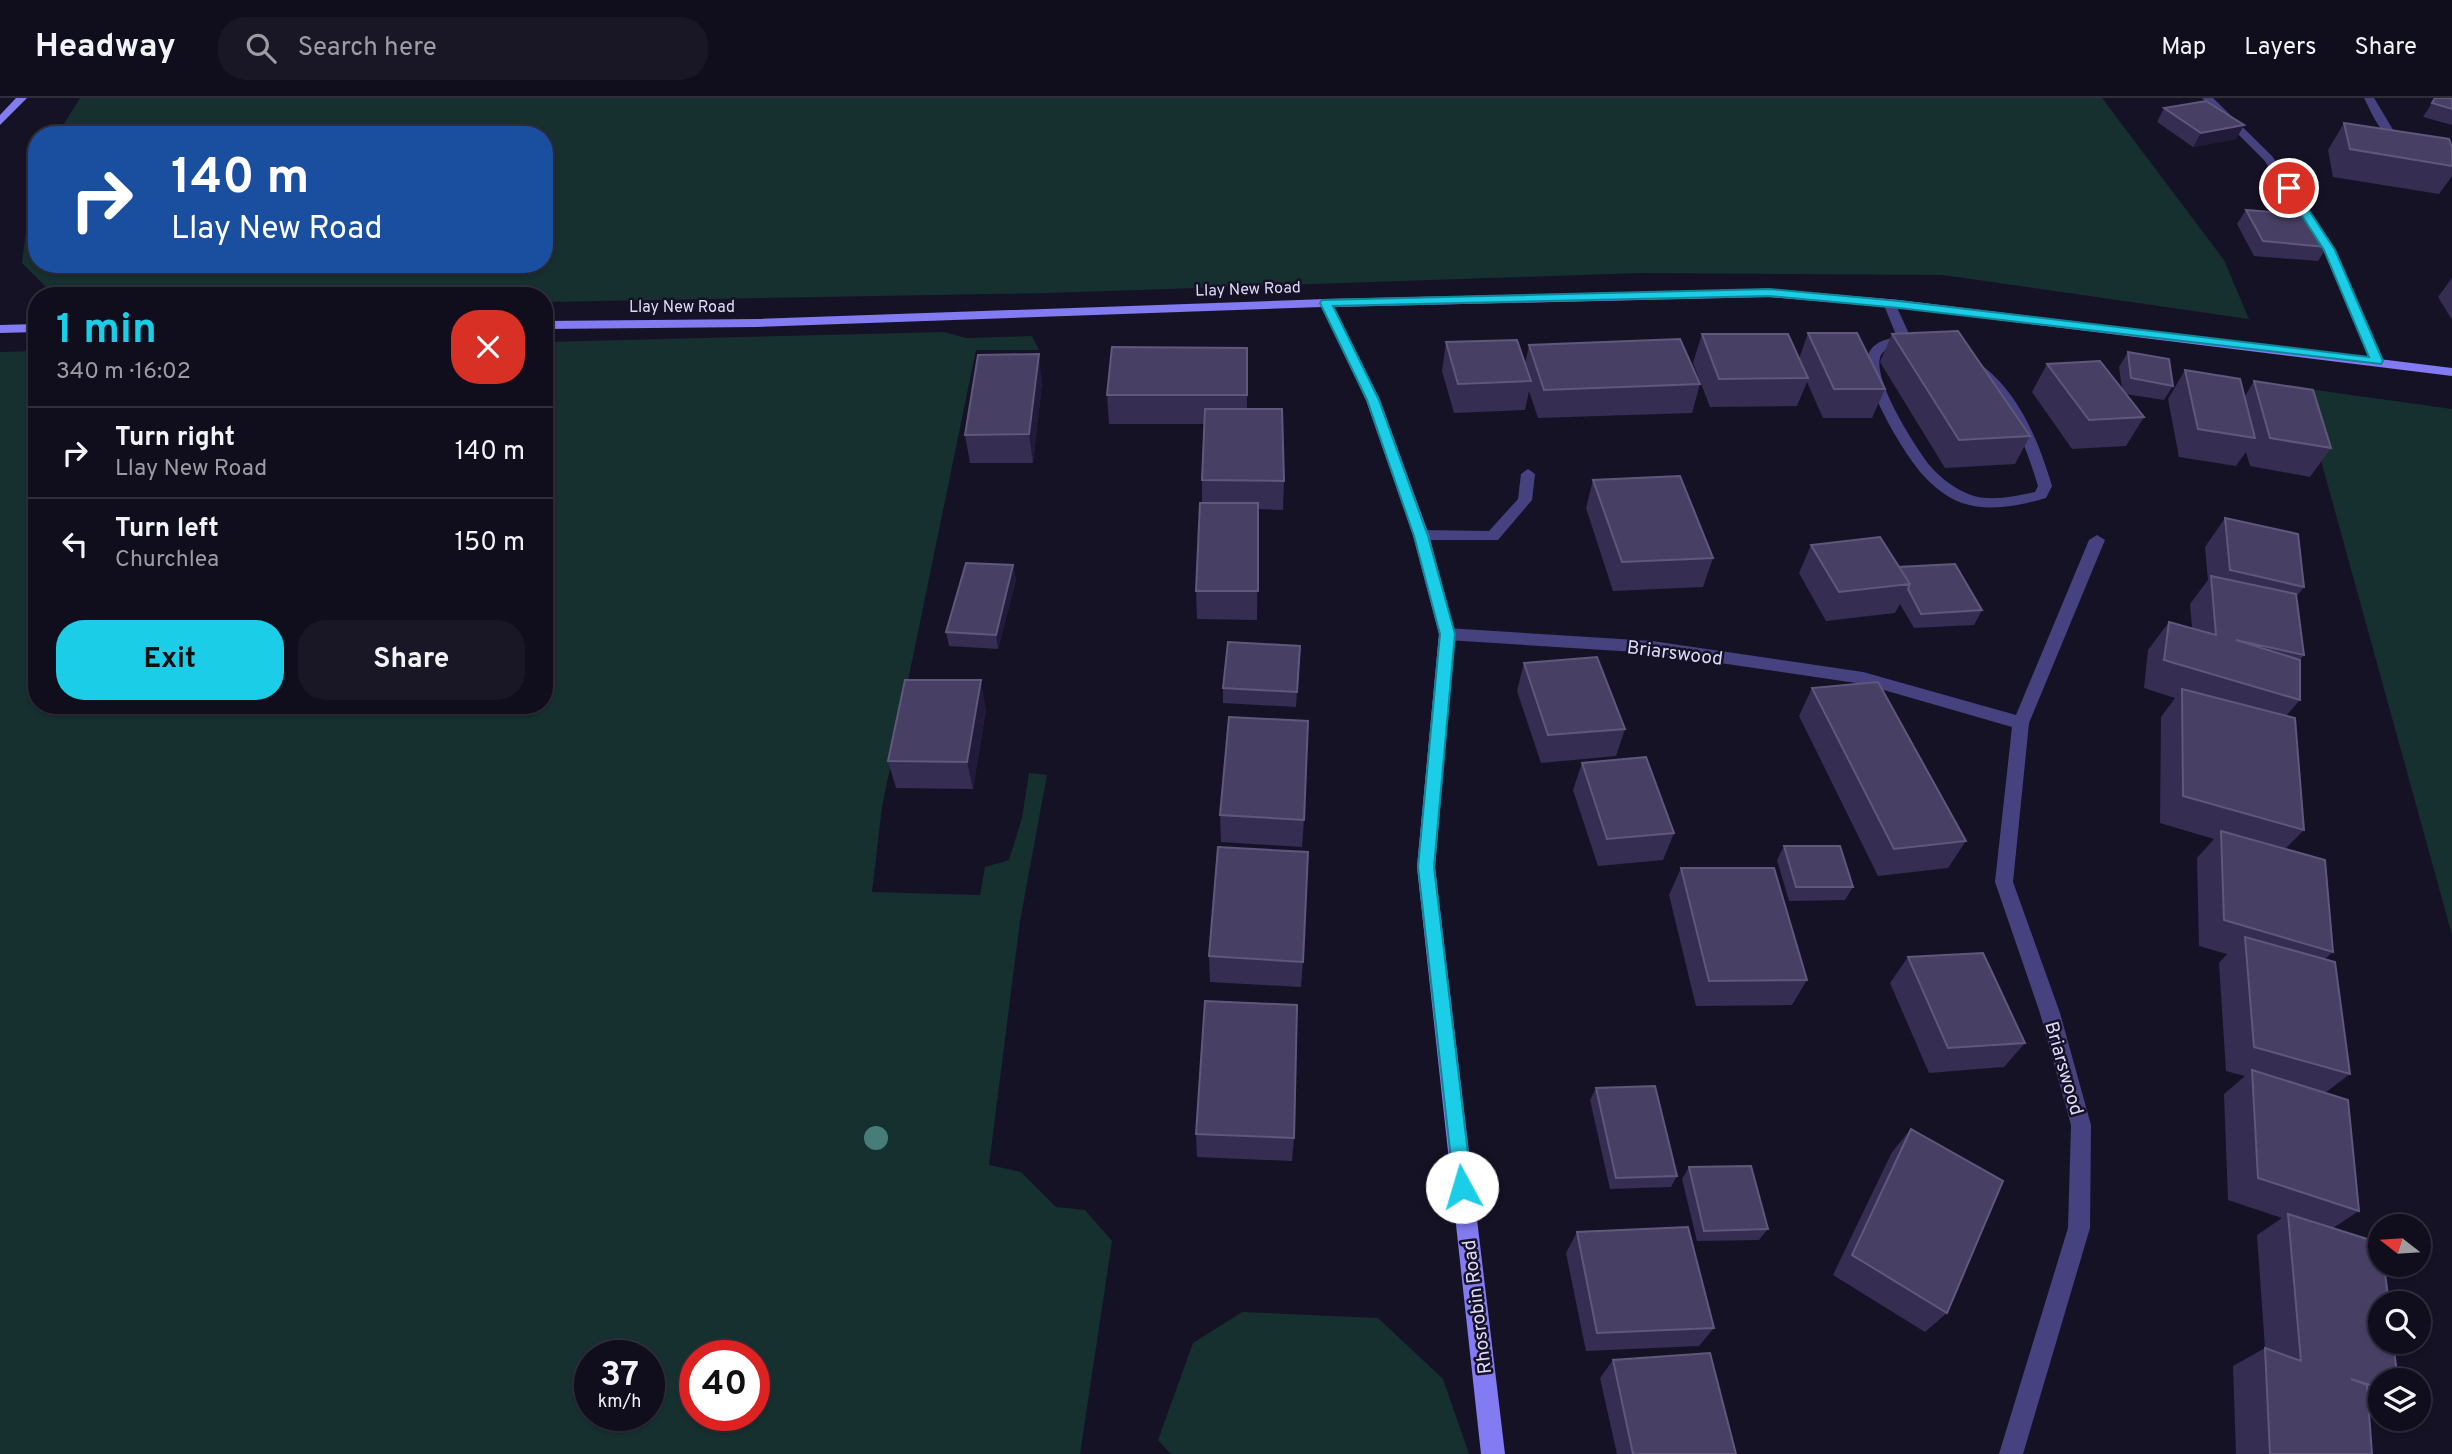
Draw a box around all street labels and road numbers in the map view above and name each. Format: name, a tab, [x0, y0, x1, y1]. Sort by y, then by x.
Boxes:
street label: Llay New Road	[1195, 278, 1301, 302]
street label: Llay New Road	[629, 298, 735, 318]
street label: Briarswood	[1625, 636, 1724, 672]
street label: Briarswood	[2038, 1019, 2088, 1118]
street label: Rhosrobin Road	[1458, 1238, 1498, 1375]

